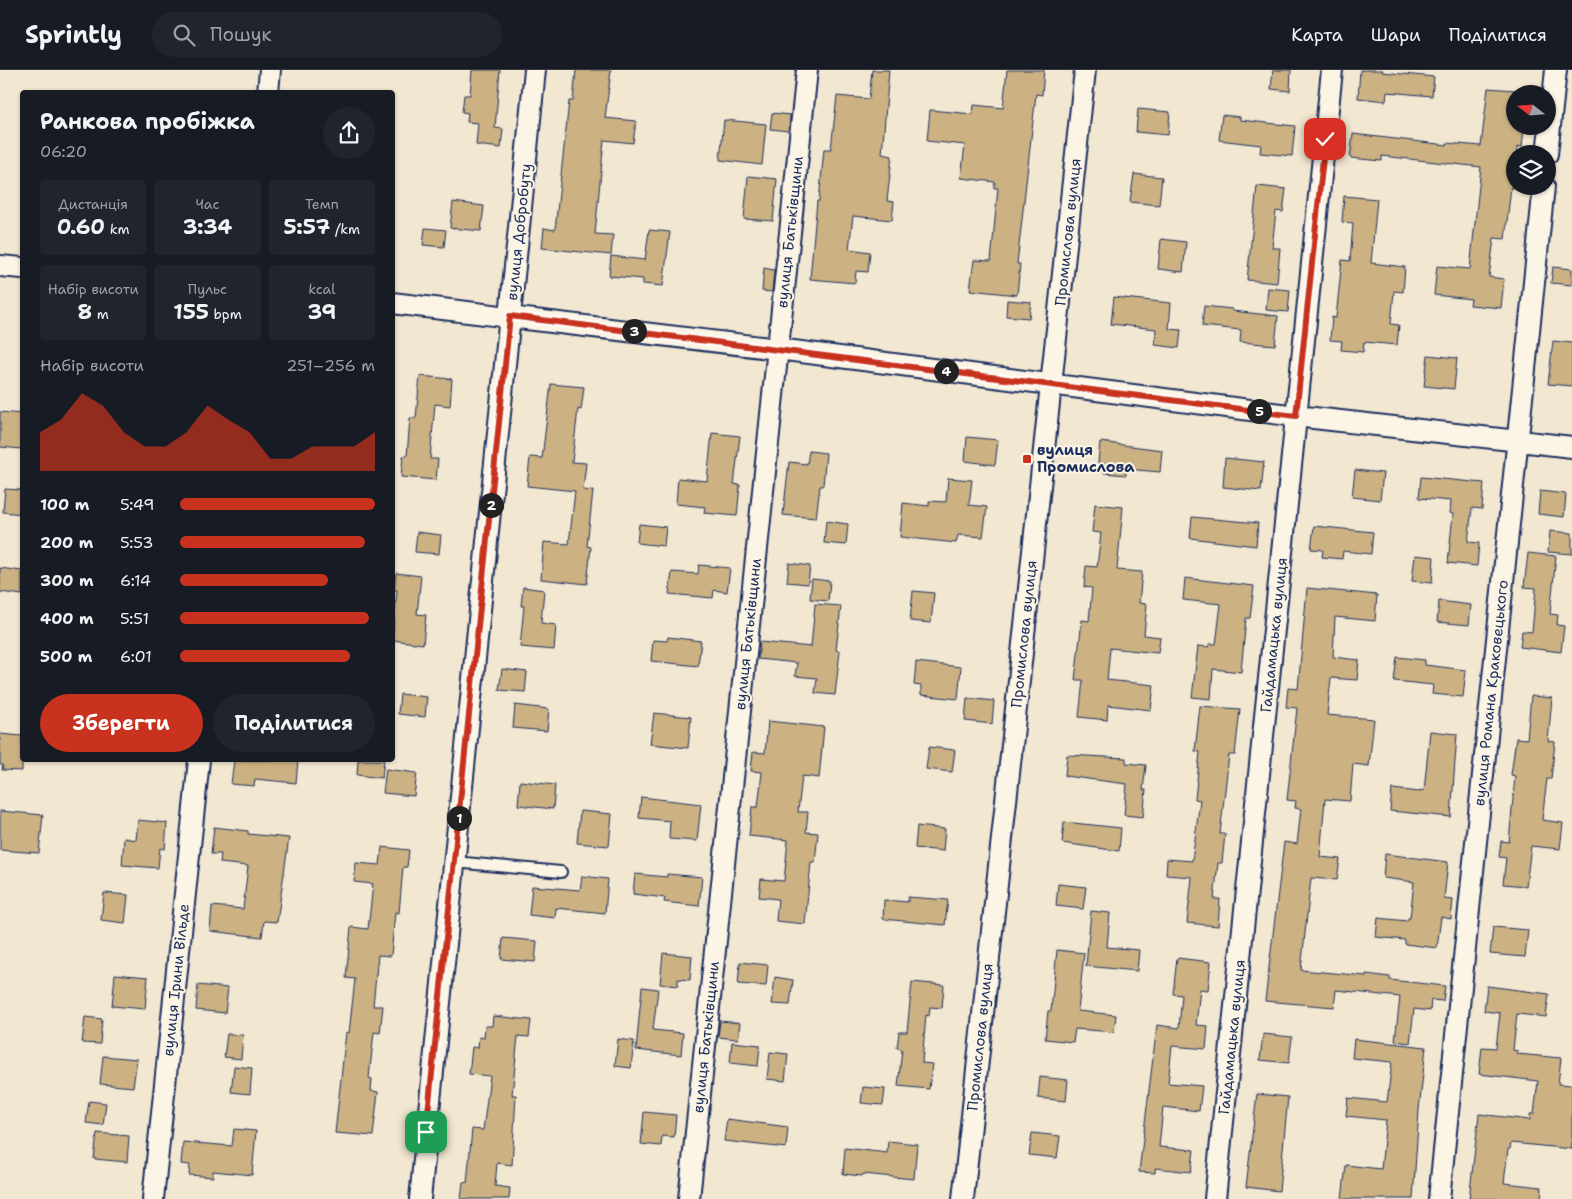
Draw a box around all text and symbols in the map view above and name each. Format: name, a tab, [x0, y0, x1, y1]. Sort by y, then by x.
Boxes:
search box	[152, 12, 502, 57]
text: Sprintly	[25, 19, 122, 51]
icon: search	[170, 21, 198, 49]
text: Пошук	[210, 22, 272, 47]
text: Карта	[1291, 23, 1343, 47]
text: Шари	[1371, 23, 1421, 47]
text: Поділитися	[1449, 23, 1547, 47]
north arrow	[1506, 85, 1556, 135]
map controls	[1506, 85, 1556, 195]
text: Ранкова пробіжка	[40, 107, 255, 136]
button: share	[323, 107, 375, 159]
pin	[1304, 118, 1346, 160]
icon: check	[1311, 125, 1339, 153]
text: 06:20	[40, 141, 87, 162]
button: layers	[1506, 145, 1556, 195]
street label: вулиця Батьківщини	[772, 155, 808, 309]
street label: Промислова вулиця	[1050, 157, 1086, 307]
street label: вулиця Добробуту	[502, 162, 536, 302]
text: Дистанція	[58, 195, 128, 213]
text: Час	[195, 195, 220, 213]
text: Темп	[305, 195, 339, 213]
text: 0.60	[57, 213, 105, 241]
text: 3:34	[183, 213, 232, 241]
text: 5:57	[284, 213, 330, 241]
text: km	[105, 220, 130, 238]
text: /km	[330, 220, 360, 238]
text: Набір висоти	[48, 280, 139, 298]
text: Пульс	[188, 280, 227, 298]
text: kcal	[308, 280, 335, 298]
text: 8	[77, 298, 92, 326]
text: 155	[173, 298, 209, 326]
text: 39	[307, 298, 336, 326]
text: m	[92, 305, 109, 323]
text: bpm	[209, 305, 242, 323]
pin: 3	[622, 318, 646, 344]
text: 3	[630, 322, 639, 340]
text: Набір висоти	[40, 355, 144, 376]
text: 251–256 m	[286, 355, 375, 376]
pin: 4	[934, 358, 958, 384]
text: 4	[942, 362, 951, 380]
pin: 5	[1246, 398, 1272, 424]
text: 5	[1255, 402, 1264, 420]
place label: вулиця Промислова	[1037, 440, 1135, 477]
marker: вулиця Промислова	[1021, 453, 1033, 465]
pin: 2	[478, 492, 504, 518]
text: 100 m	[40, 494, 89, 515]
text: 5:49	[120, 494, 154, 515]
text: 2	[487, 496, 496, 514]
text: 200 m	[40, 532, 93, 553]
text: 5:53	[120, 532, 154, 553]
street label: Гайдамацька вулиця	[1256, 556, 1292, 714]
street label: вулиця Батьківщини	[730, 557, 766, 711]
street label: Промислова вулиця	[1006, 559, 1042, 709]
text: 300 m	[40, 570, 94, 591]
text: 6:14	[120, 570, 151, 591]
street label: вулиця Романа Краковецького	[1469, 579, 1513, 807]
text: 400 m	[40, 608, 94, 629]
text: 5:51	[120, 608, 149, 629]
text: 500 m	[40, 646, 92, 667]
text: 6:01	[120, 646, 152, 667]
button: Зберегти	[40, 694, 203, 752]
button: Поділитися	[213, 694, 375, 752]
pin: 1	[446, 806, 472, 830]
text: 1	[456, 809, 463, 827]
street label: вулиця Ірини Вільде	[158, 903, 194, 1057]
street label: Гайдамацька вулиця	[1214, 958, 1250, 1116]
street label: вулиця Батьківщини	[688, 960, 724, 1114]
street label: Промислова вулиця	[962, 962, 998, 1112]
pin	[405, 1111, 447, 1153]
icon: arrive	[412, 1118, 440, 1146]

